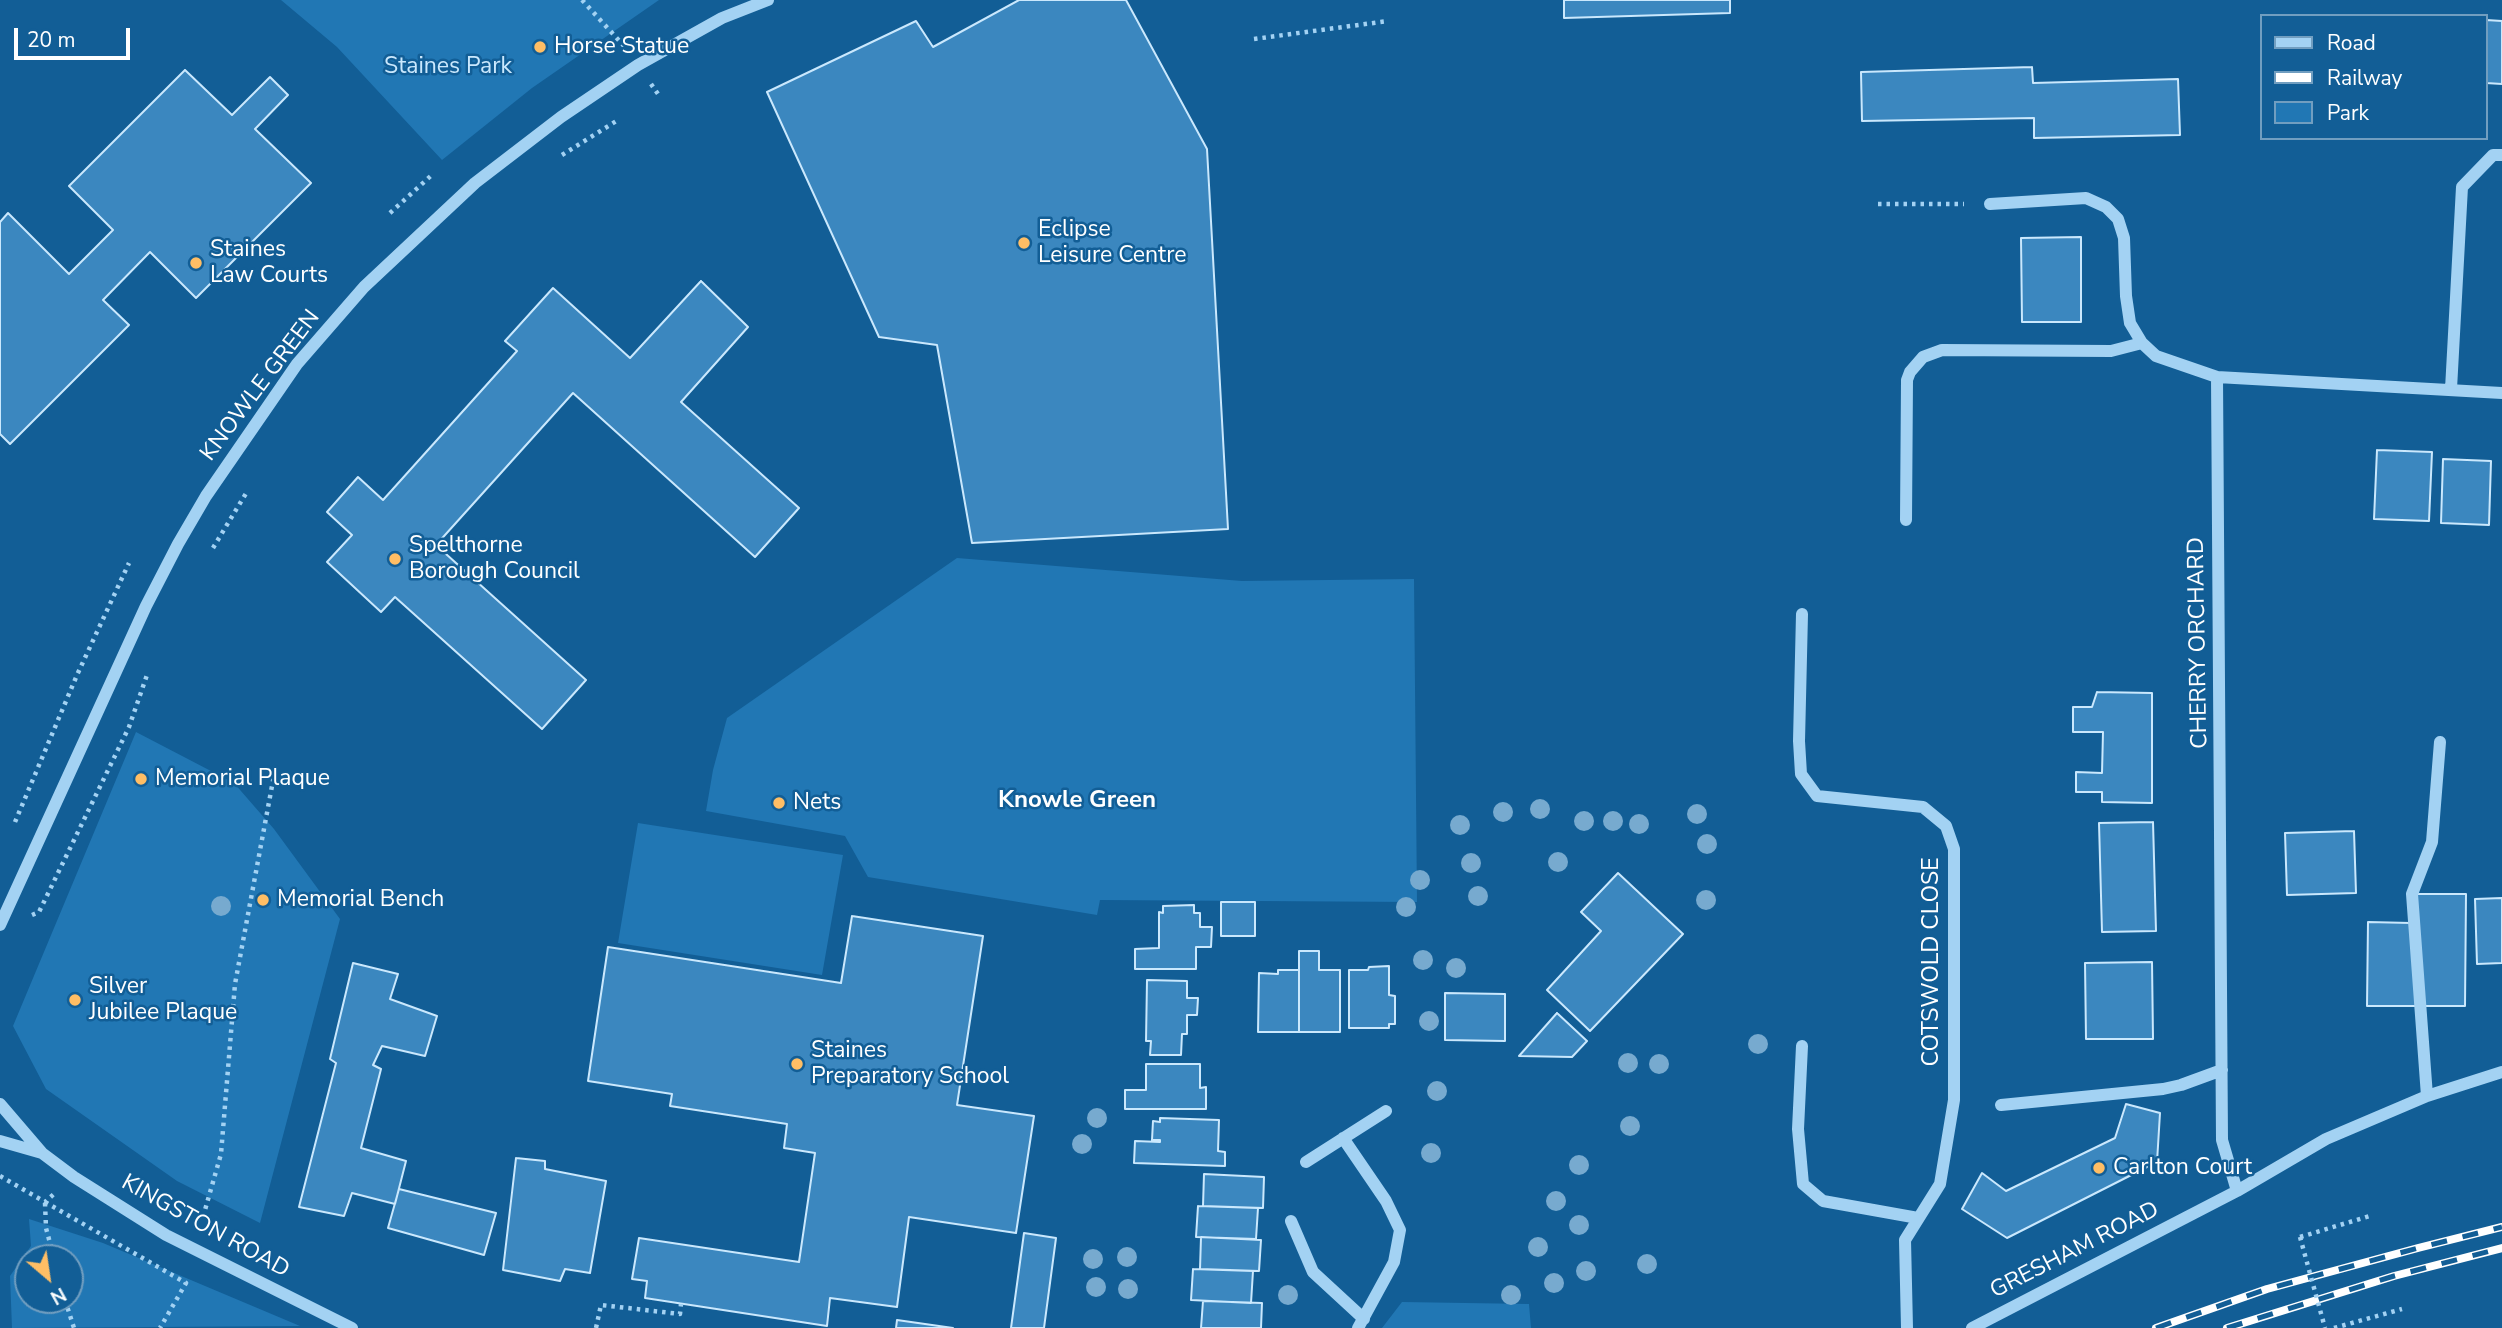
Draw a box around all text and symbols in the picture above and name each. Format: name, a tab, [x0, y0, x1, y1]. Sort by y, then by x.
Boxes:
scale bar	[18, 14, 133, 58]
legend	[2260, 14, 2488, 140]
text: 20 m	[27, 26, 76, 54]
text: Road	[2327, 29, 2376, 57]
place label: Horse Statue	[554, 33, 689, 61]
marker: Horse Statue	[532, 39, 548, 55]
park label: Staines Park	[384, 53, 512, 81]
text: Railway	[2327, 64, 2402, 92]
text: Park	[2327, 99, 2369, 127]
place label: Eclipse Leisure Centre	[1038, 216, 1186, 270]
marker: Eclipse Leisure Centre	[1016, 235, 1032, 251]
place label: Staines Law Courts	[210, 236, 328, 290]
marker: Staines Law Courts	[188, 255, 204, 271]
street label: KNOWLE GREEN	[195, 305, 327, 467]
place label: Spelthorne Borough Council	[409, 532, 580, 586]
street label: CHERRY ORCHARD	[2183, 537, 2215, 749]
marker: Spelthorne Borough Council	[387, 551, 403, 567]
place label: Memorial Plaque	[155, 765, 330, 793]
marker: Memorial Plaque	[133, 771, 149, 787]
district label: Knowle Green	[998, 787, 1156, 815]
place label: Nets	[793, 789, 841, 817]
marker: Nets	[771, 795, 787, 811]
street label: COTSWOLD CLOSE	[1918, 857, 1946, 1067]
place label: Memorial Bench	[277, 886, 444, 914]
marker: Memorial Bench	[255, 892, 271, 908]
place label: Silver Jubilee Plaque	[89, 973, 237, 1027]
marker: Silver Jubilee Plaque	[67, 992, 83, 1008]
place label: Staines Preparatory School	[811, 1037, 1009, 1091]
marker: Staines Preparatory School	[789, 1056, 805, 1072]
place label: Carlton Court	[2113, 1154, 2252, 1182]
marker: Carlton Court	[2091, 1160, 2107, 1176]
street label: KINGSTON ROAD	[116, 1169, 294, 1285]
street label: GRESHAM ROAD	[1986, 1197, 2164, 1305]
north arrow	[14, 1244, 84, 1314]
text: N	[46, 1281, 71, 1310]

